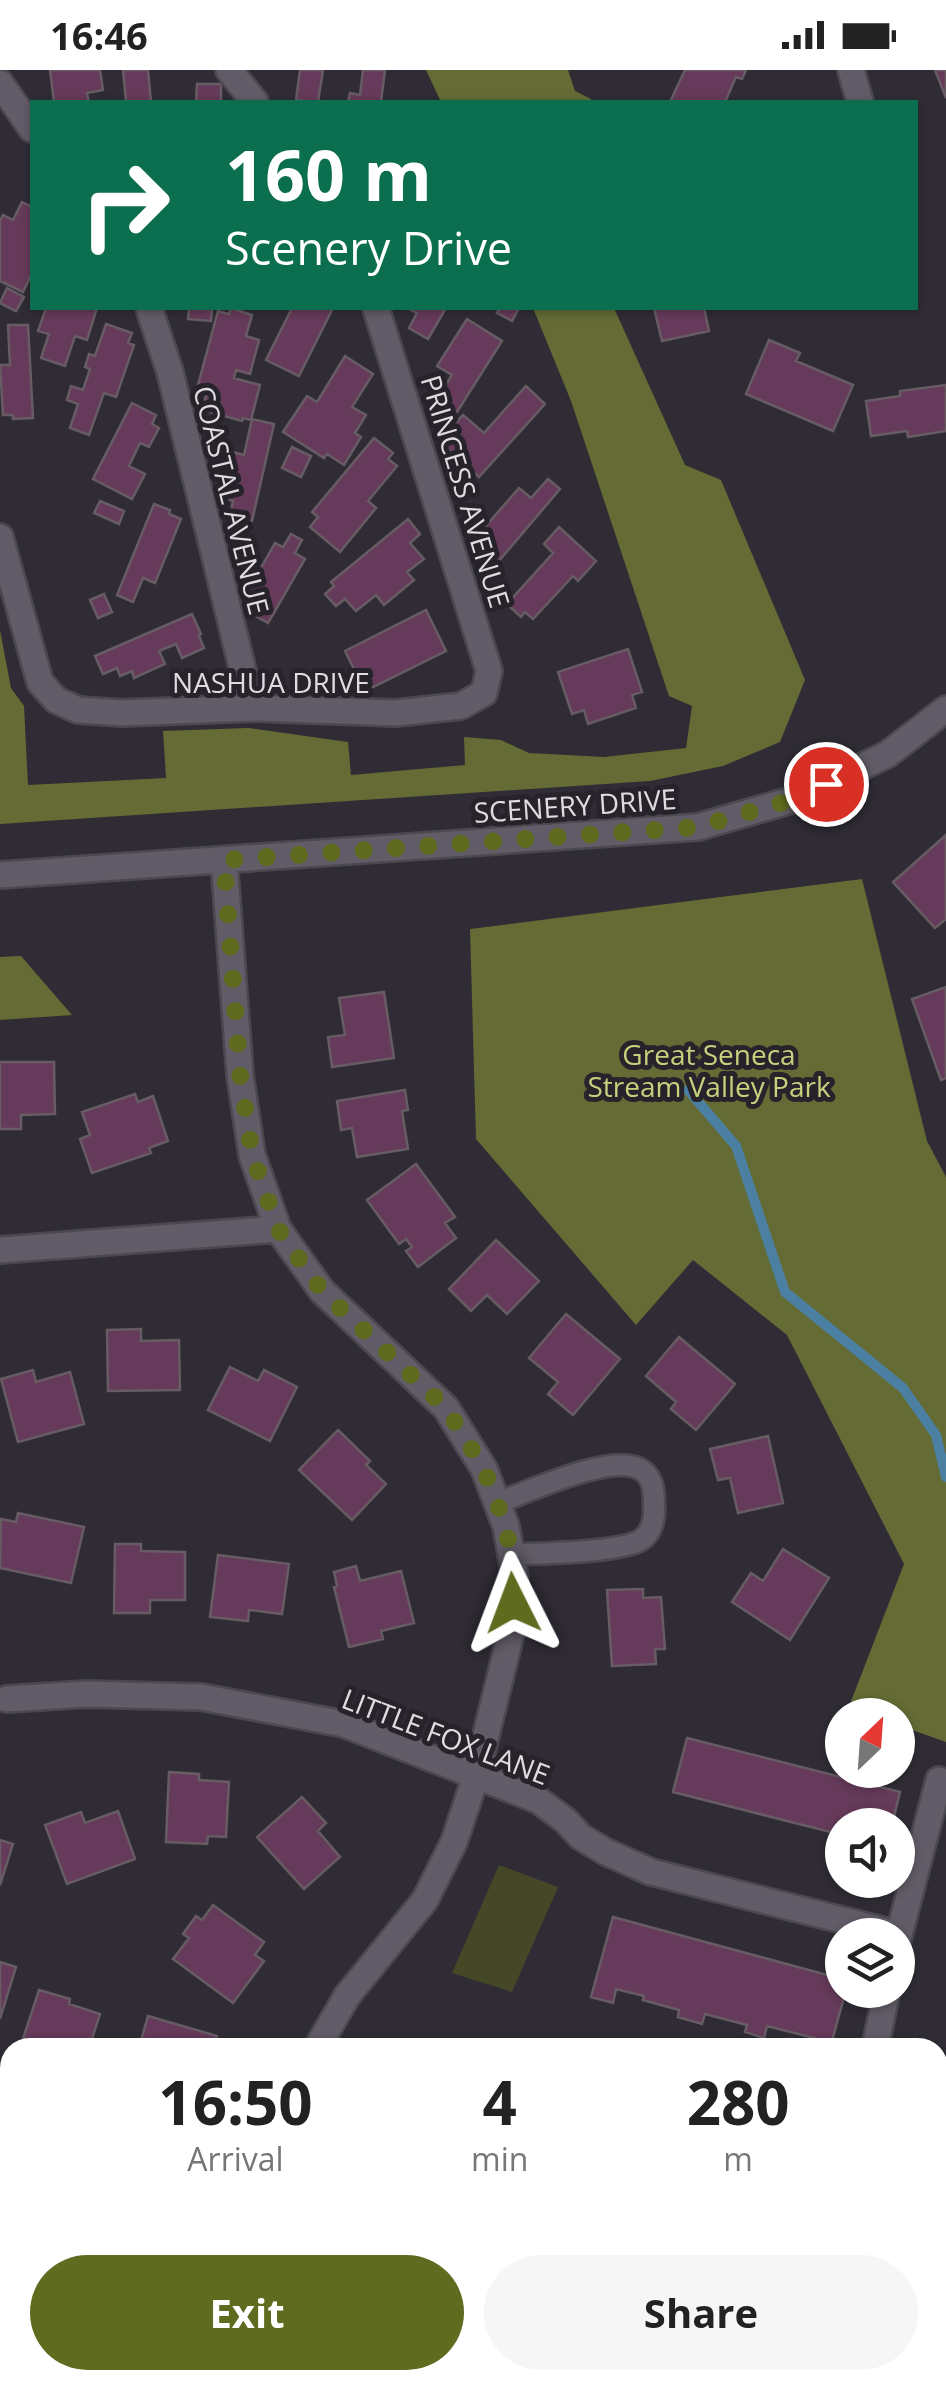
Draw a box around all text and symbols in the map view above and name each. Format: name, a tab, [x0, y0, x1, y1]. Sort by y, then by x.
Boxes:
text: 16:46	[50, 9, 148, 61]
text: 160 m	[225, 126, 432, 222]
icon: right	[60, 140, 190, 270]
text: Scenery Drive	[225, 217, 512, 278]
street label: PRINCESS AVENUE	[413, 370, 519, 612]
street label: COASTAL AVENUE	[185, 382, 279, 618]
street label: NASHUA DRIVE	[172, 663, 370, 701]
pin	[784, 742, 869, 827]
icon: arrive	[799, 757, 854, 812]
street label: SCENERY DRIVE	[472, 779, 678, 831]
park label: Great Seneca Stream Valley Park	[587, 1035, 831, 1105]
position arrow	[461, 1551, 565, 1655]
street label: LITTLE FOX LANE	[337, 1679, 555, 1793]
north arrow	[825, 1698, 915, 1788]
map controls	[825, 1698, 915, 2008]
button: sound	[825, 1808, 915, 1898]
button: layers	[825, 1918, 915, 2008]
text: 16:50	[158, 2061, 313, 2143]
text: 4	[483, 2061, 517, 2143]
text: 280	[687, 2061, 790, 2143]
text: Arrival	[187, 2137, 284, 2180]
text: min	[471, 2137, 528, 2180]
text: m	[723, 2137, 753, 2180]
button: Exit	[30, 2255, 464, 2370]
button: Share	[484, 2255, 918, 2370]

